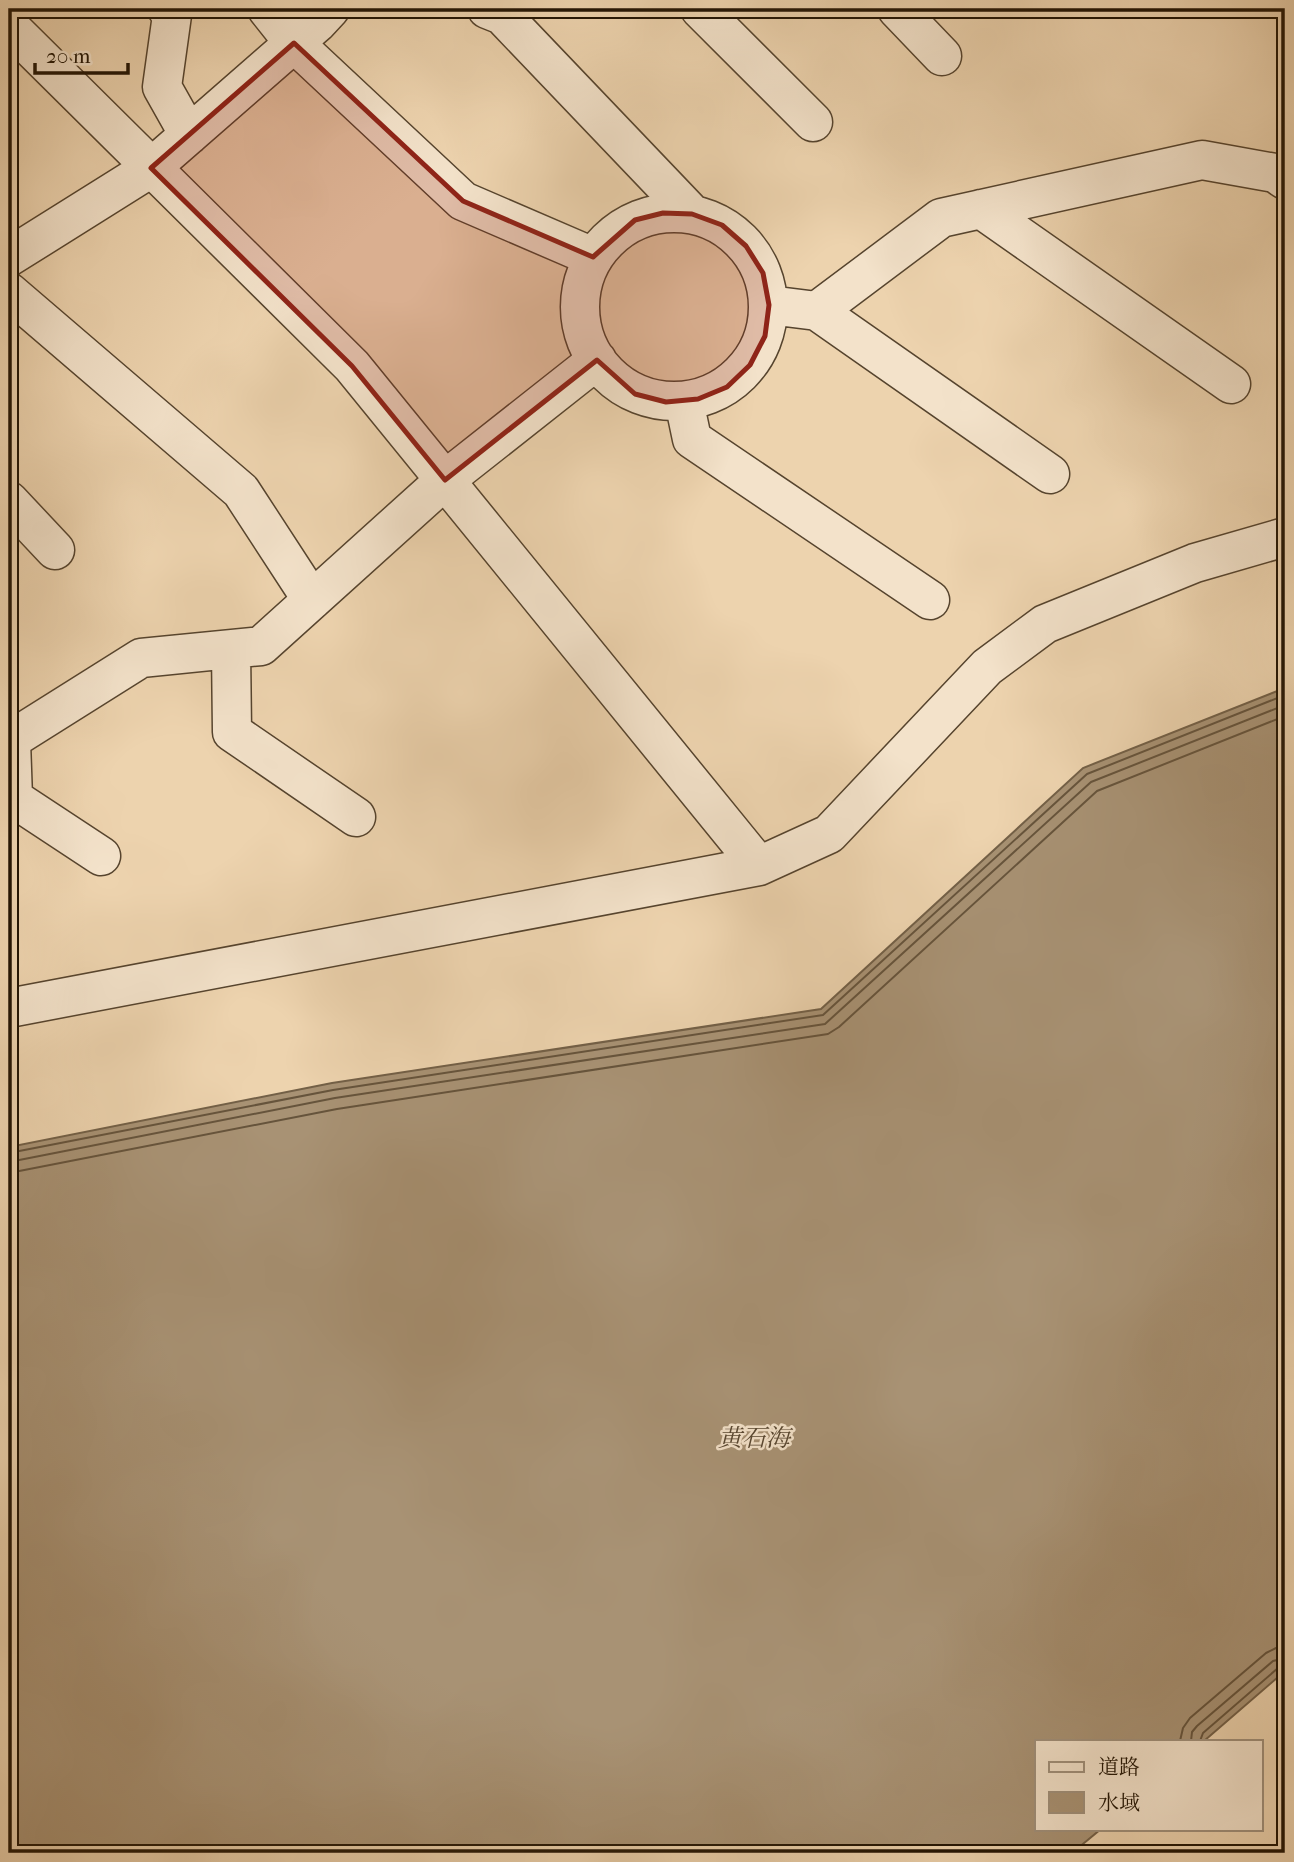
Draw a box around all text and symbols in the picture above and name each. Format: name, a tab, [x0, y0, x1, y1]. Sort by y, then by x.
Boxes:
scale bar	[35, 32, 128, 76]
text: 20 m	[46, 44, 91, 68]
water label: 黄石海	[718, 1424, 794, 1452]
legend	[1035, 1740, 1262, 1830]
text: 道路	[1098, 1755, 1140, 1779]
text: 水域	[1098, 1791, 1140, 1815]

